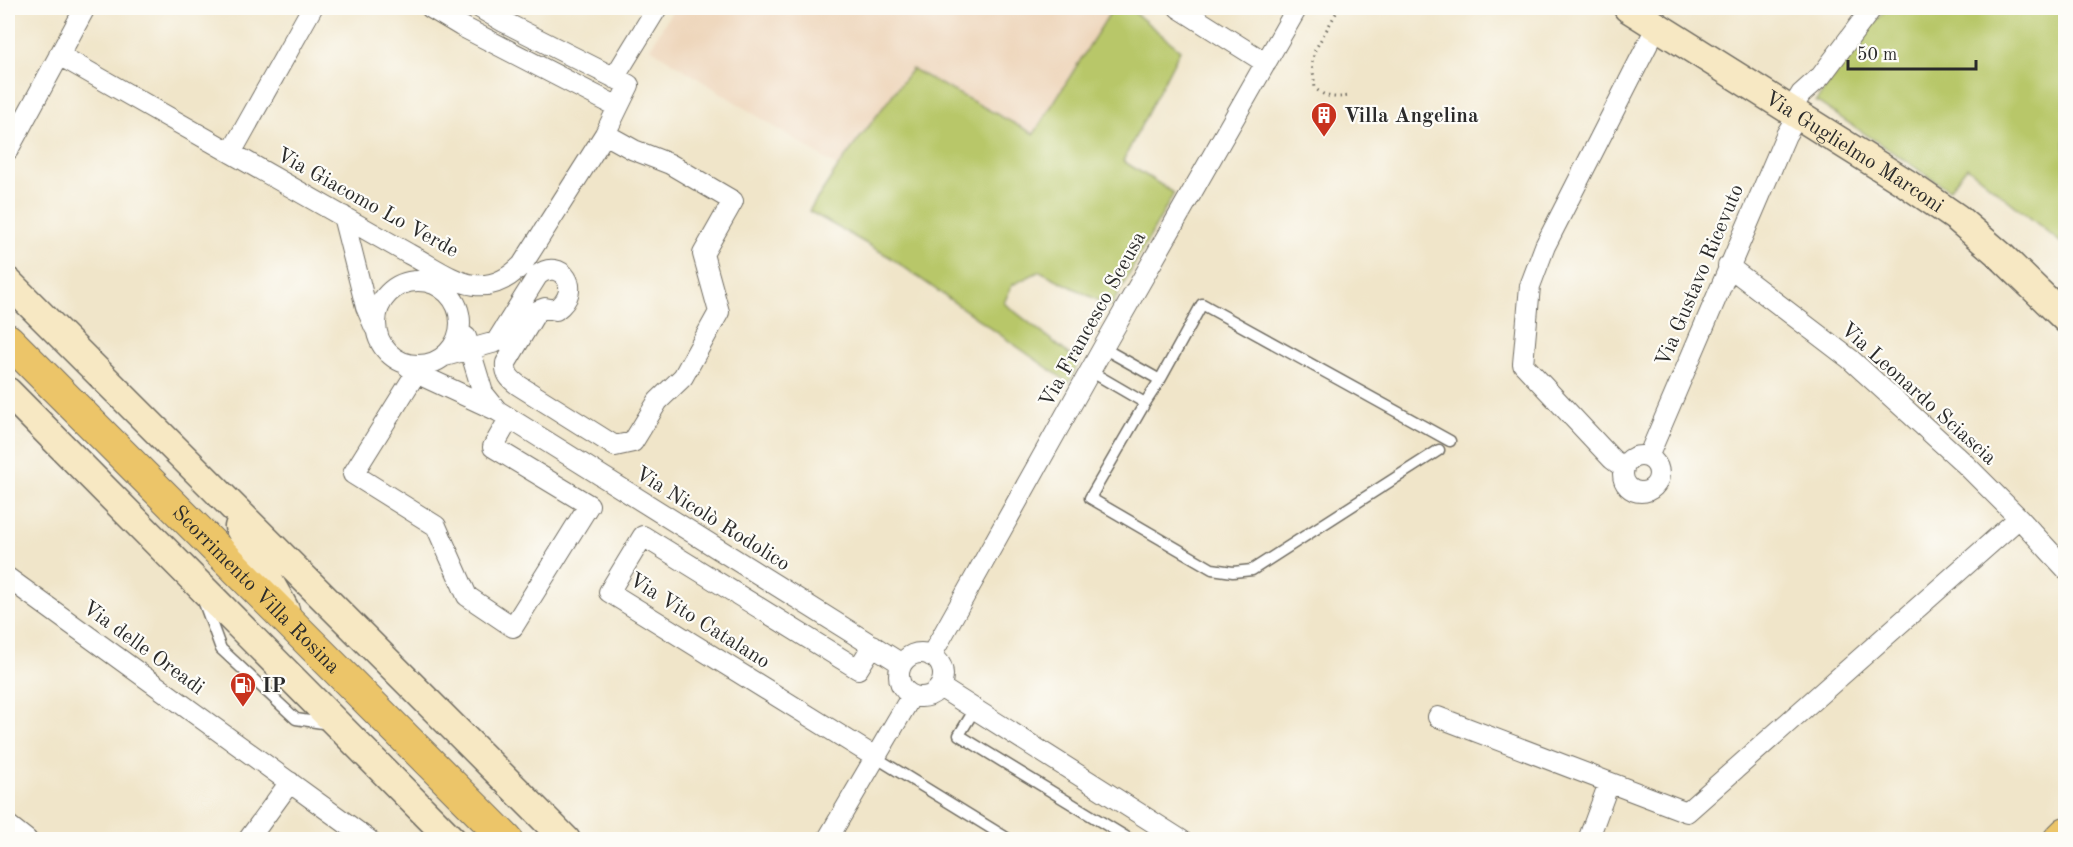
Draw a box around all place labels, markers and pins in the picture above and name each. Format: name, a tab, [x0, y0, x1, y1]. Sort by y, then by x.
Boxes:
building icon: Villa Angelina	[1309, 100, 1339, 138]
place label: Villa Angelina	[1344, 106, 1479, 127]
fuel station icon: IP	[228, 670, 258, 708]
place label: IP	[262, 676, 286, 697]

